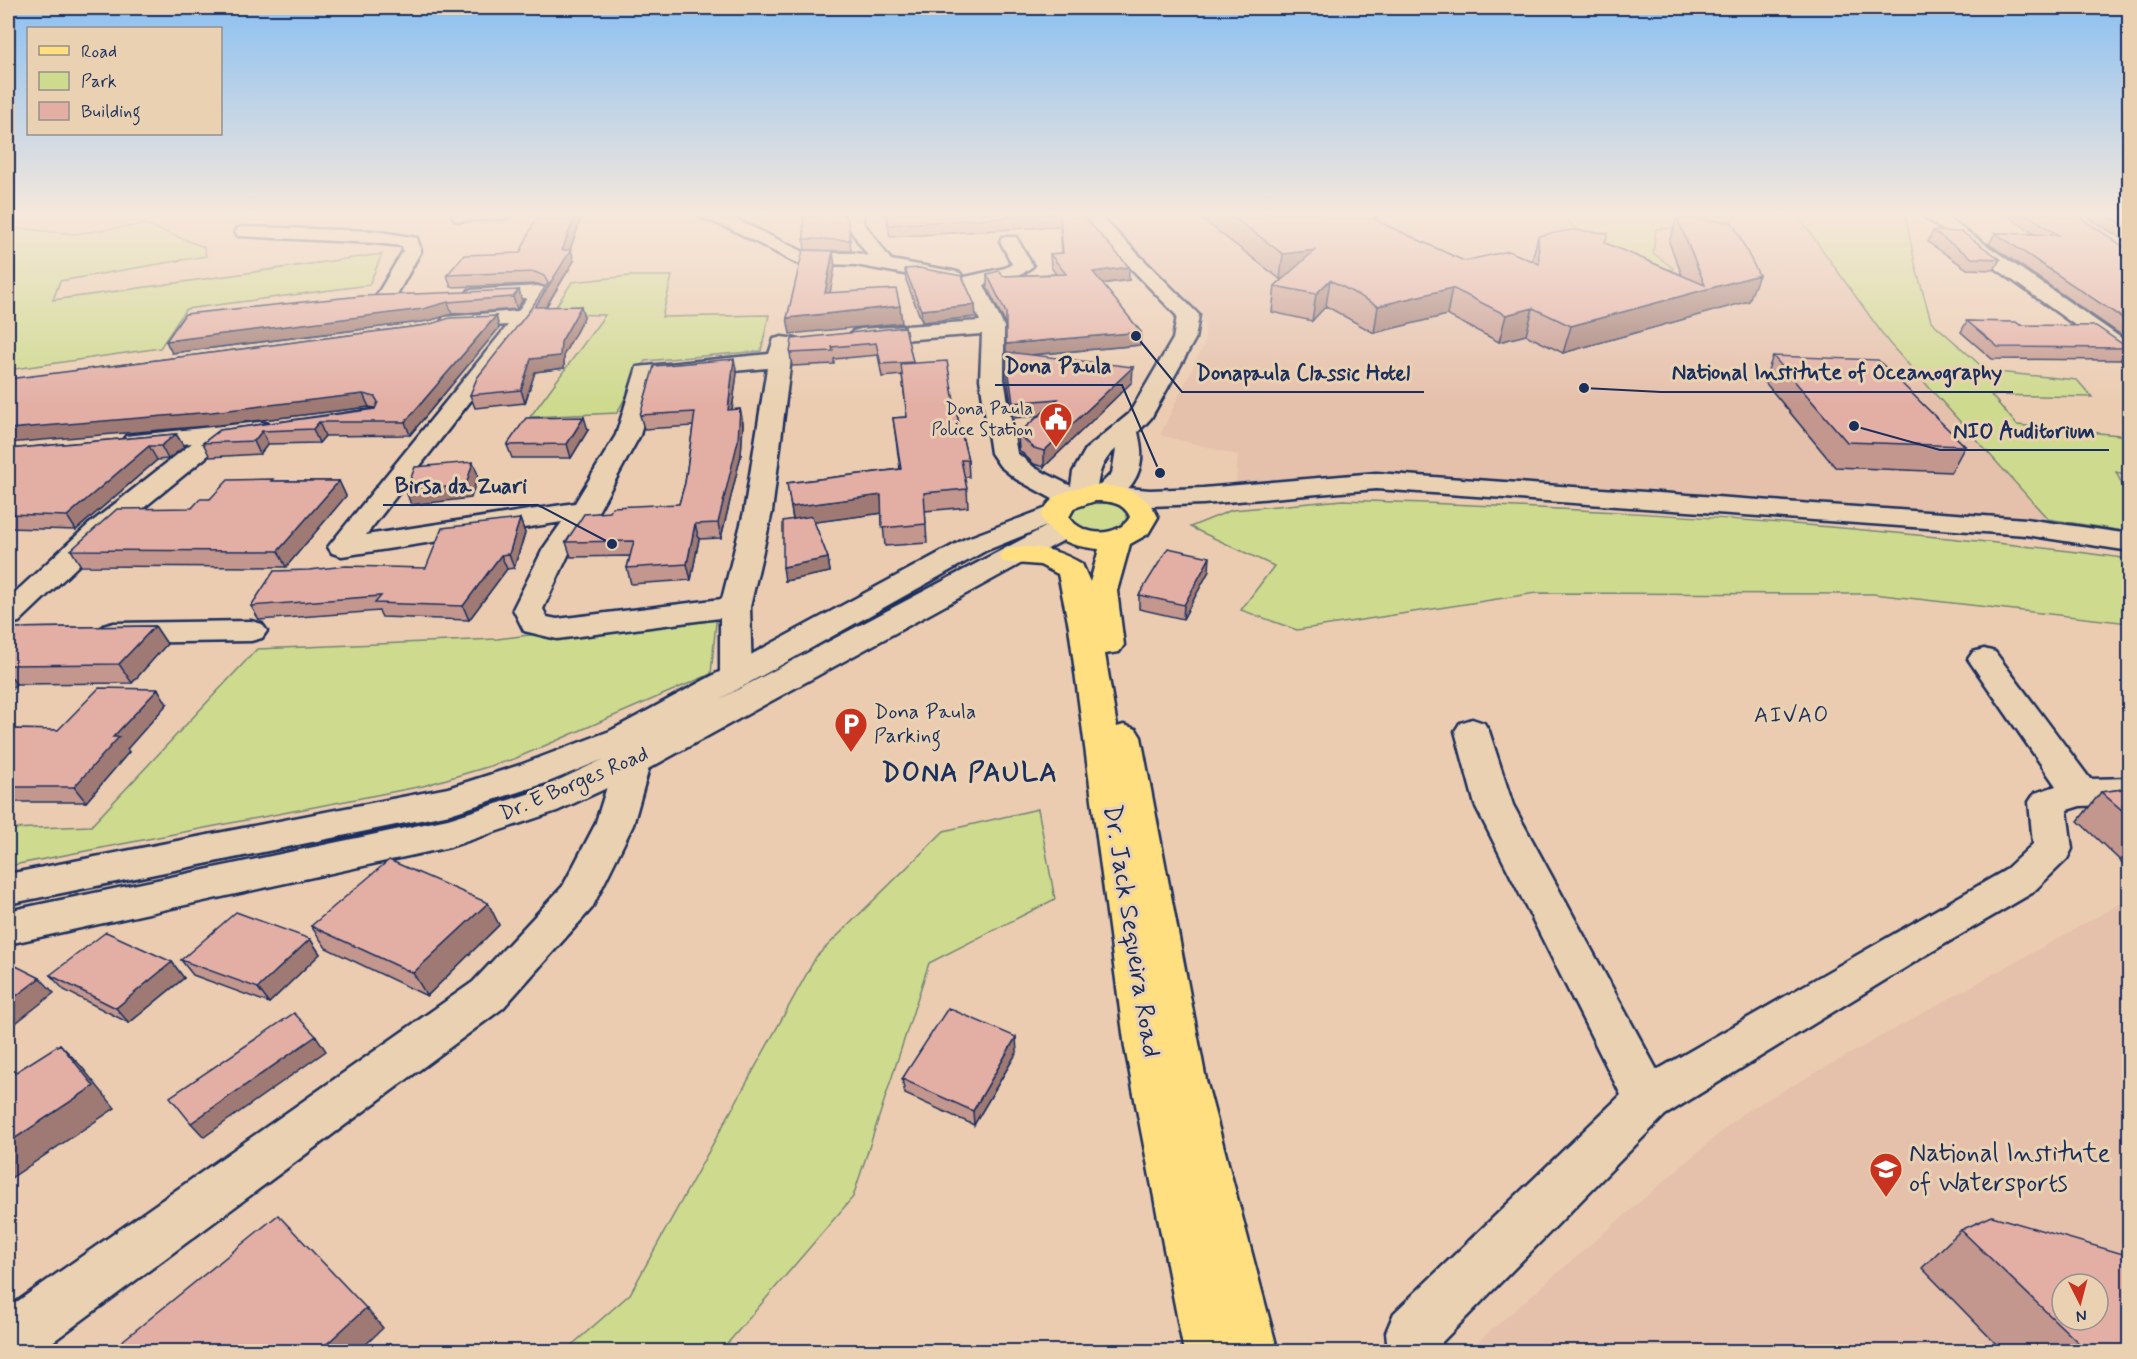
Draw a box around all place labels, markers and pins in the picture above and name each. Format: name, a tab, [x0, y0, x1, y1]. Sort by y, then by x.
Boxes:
callout: Dona Paula	[995, 345, 1122, 385]
callout: Donapaula Classic Hotel	[1182, 352, 1424, 392]
callout: National Institute of Oceanography	[1661, 352, 2013, 392]
place label: Dona Paula Police Station	[931, 397, 1033, 442]
public building icon: Dona Paula Police Station	[1038, 401, 1074, 448]
callout: NIO Auditorium	[1940, 410, 2109, 450]
callout: Birsa da Zuari	[383, 465, 538, 505]
place label: Dona Paula Parking	[874, 698, 976, 752]
parking icon: Dona Paula Parking	[833, 706, 869, 753]
place label: National Institute of Watersports	[1909, 1137, 2111, 1201]
school or university icon: National Institute of Watersports	[1868, 1151, 1904, 1198]

